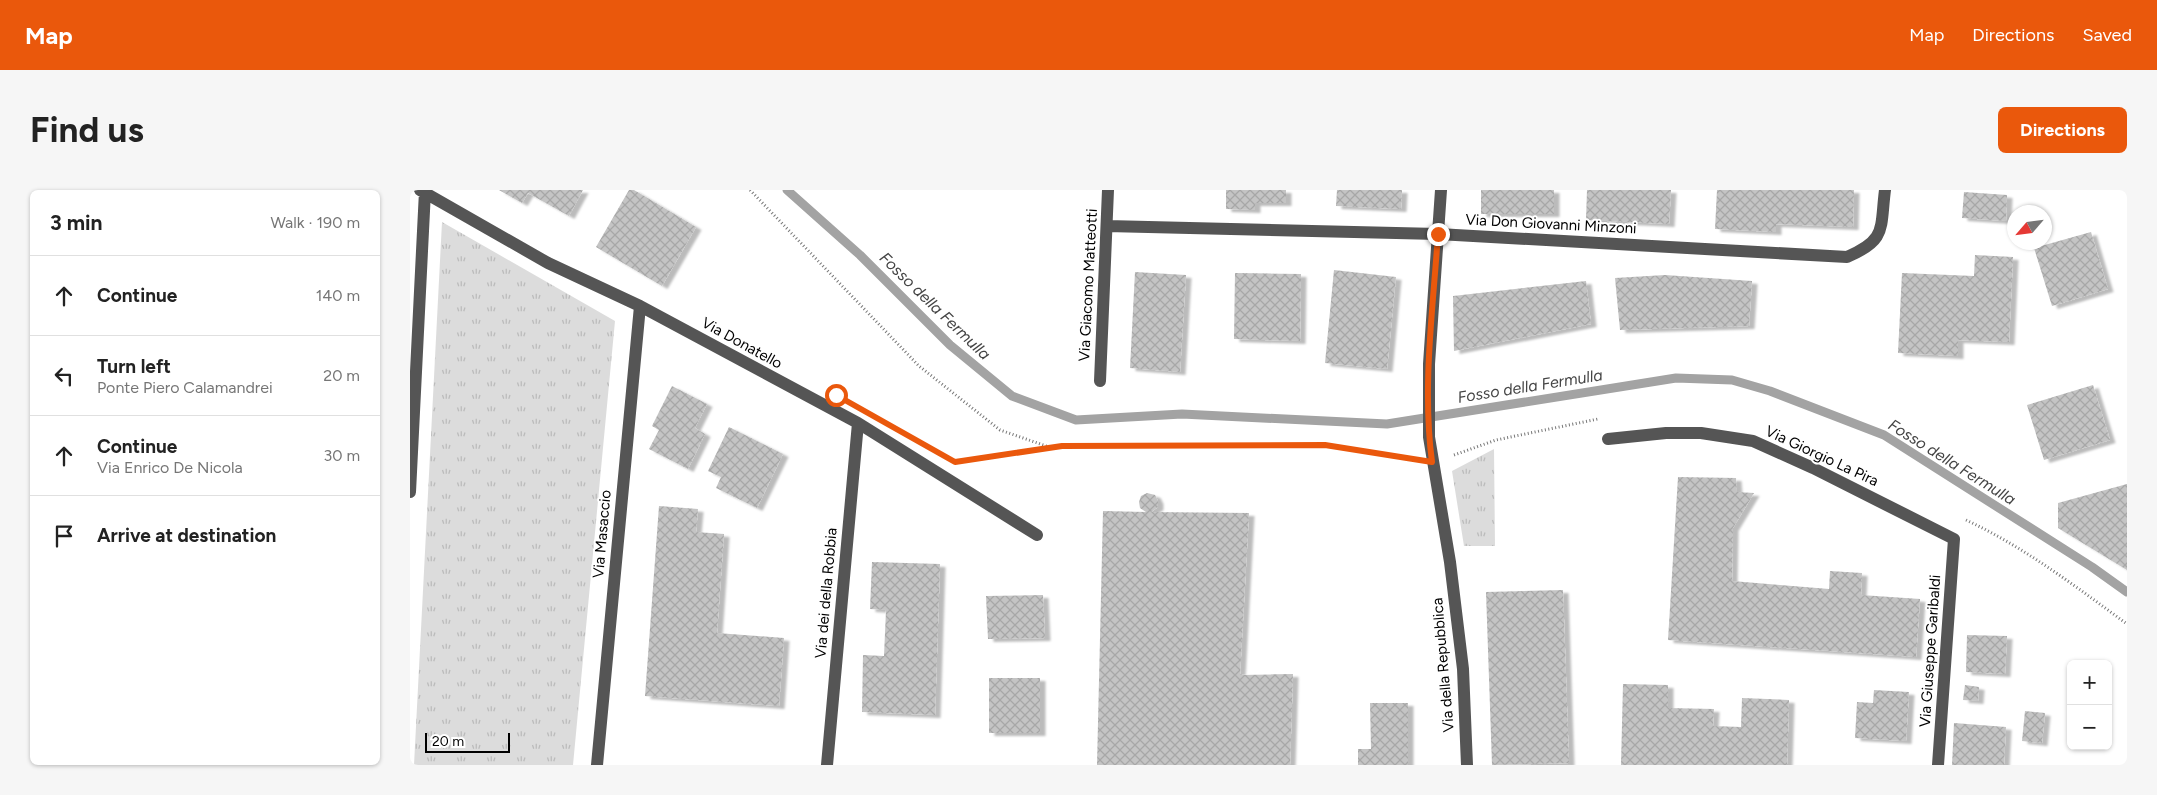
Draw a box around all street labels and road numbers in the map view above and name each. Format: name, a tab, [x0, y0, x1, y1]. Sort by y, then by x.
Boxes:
street label: Via Giacomo Matteotti	[1075, 208, 1101, 362]
street label: Via Don Giovanni Minzoni	[1465, 211, 1637, 237]
street label: Via Donatello	[699, 313, 786, 373]
street label: Via Giorgio La Pira	[1763, 422, 1881, 490]
street label: Via Masaccio	[589, 489, 615, 579]
street label: Via dei della Robbia	[811, 527, 841, 659]
street label: Via Giuseppe Garibaldi	[1916, 574, 1944, 728]
street label: Via della Repubblica	[1428, 597, 1458, 733]

